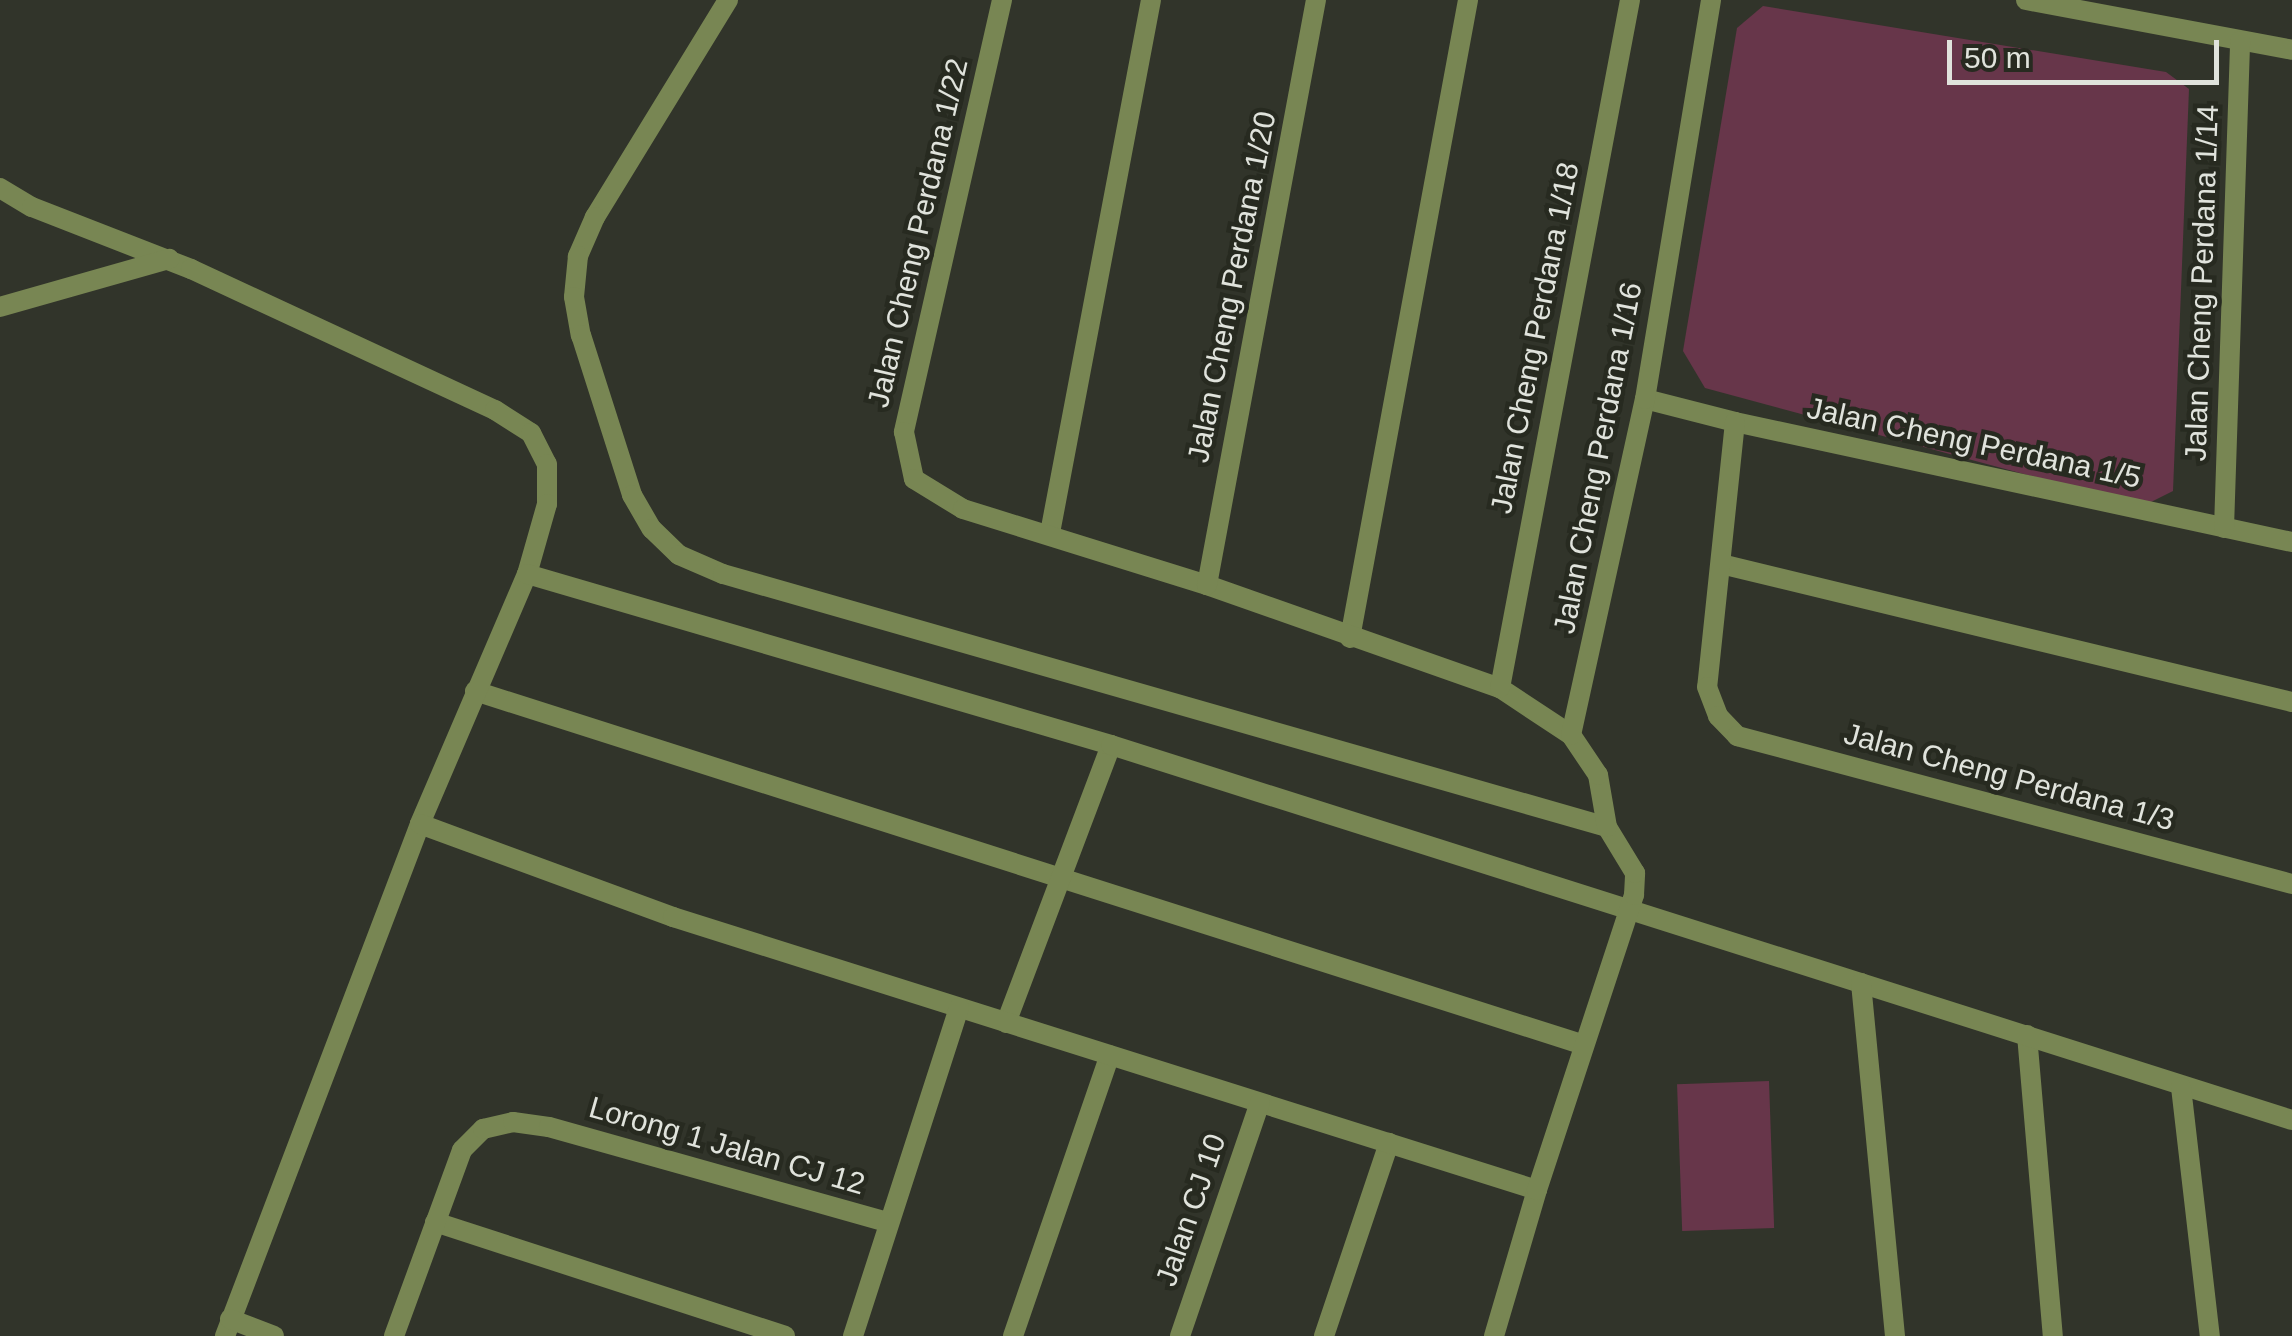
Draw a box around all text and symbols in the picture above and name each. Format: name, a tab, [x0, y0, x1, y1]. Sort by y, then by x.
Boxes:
scale bar	[1952, 20, 2224, 82]
text: 50 m	[1964, 41, 2031, 74]
street label: Jalan Cheng Perdana 1/22	[860, 55, 976, 411]
street label: Jalan Cheng Perdana 1/14	[2178, 104, 2226, 462]
street label: Jalan Cheng Perdana 1/20	[1180, 108, 1284, 466]
street label: Jalan Cheng Perdana 1/18	[1483, 159, 1587, 517]
street label: Jalan Cheng Perdana 1/16	[1546, 279, 1650, 637]
street label: Jalan Cheng Perdana 1/5	[1804, 390, 2144, 496]
street label: Jalan Cheng Perdana 1/3	[1840, 716, 2178, 838]
street label: Lorong 1 Jalan CJ 12	[585, 1089, 869, 1203]
street label: Jalan CJ 10	[1148, 1129, 1234, 1291]

